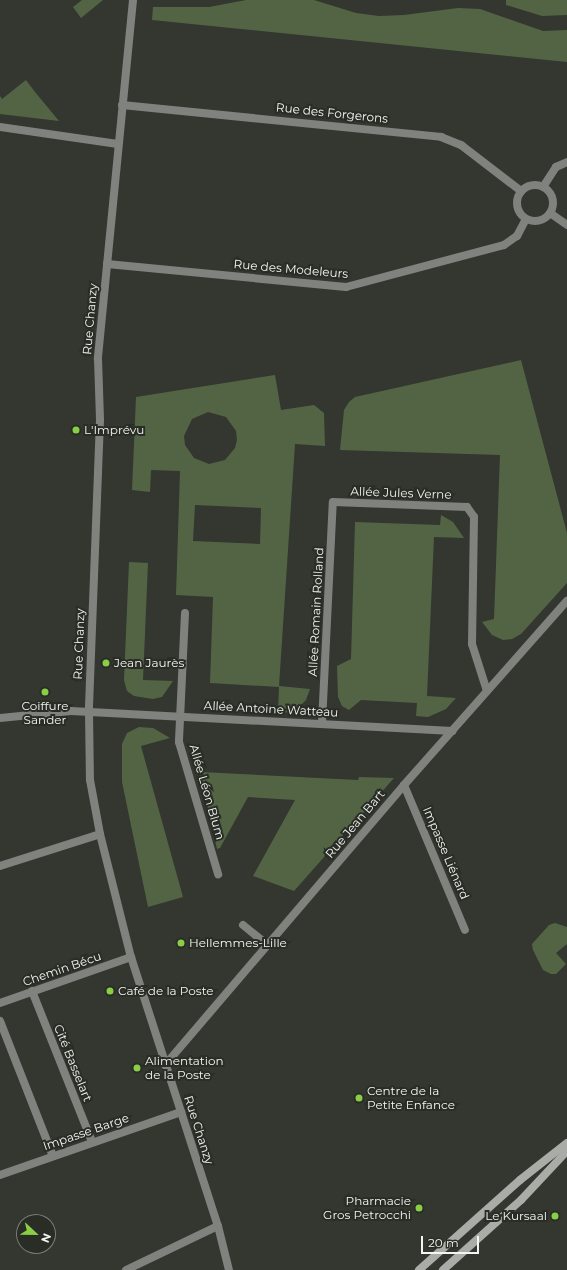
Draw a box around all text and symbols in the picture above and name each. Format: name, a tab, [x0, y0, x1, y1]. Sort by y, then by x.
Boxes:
street label: Rue des Forgerons	[275, 100, 389, 126]
street label: Rue des Modeleurs	[233, 257, 349, 281]
street label: Rue Chanzy	[80, 283, 100, 355]
place label: L'Imprévu	[84, 423, 144, 437]
marker: L'Imprévu	[71, 425, 81, 435]
street label: Allée Jules Verne	[350, 484, 452, 502]
street label: Allée Romain Rolland	[305, 547, 327, 677]
street label: Rue Chanzy	[71, 608, 87, 680]
place label: Jean Jaurès	[114, 656, 184, 670]
marker: Jean Jaurès	[101, 658, 111, 668]
marker: Coiffure Sander	[40, 687, 50, 697]
street label: Allée Antoine Watteau	[203, 698, 339, 720]
place label: Coiffure Sander	[21, 699, 69, 727]
street label: Allée Léon Blum	[186, 743, 228, 841]
street label: Rue Jean Bart	[322, 787, 388, 861]
street label: Impasse Liénard	[420, 805, 472, 901]
place label: Hellemmes-Lille	[189, 936, 287, 950]
marker: Hellemmes-Lille	[176, 938, 186, 948]
street label: Chemin Bécu	[21, 949, 103, 989]
place label: Café de la Poste	[118, 984, 214, 998]
marker: Café de la Poste	[105, 986, 115, 996]
street label: Cité Basselart	[51, 1022, 95, 1104]
place label: Alimentation de la Poste	[145, 1054, 224, 1082]
marker: Alimentation de la Poste	[132, 1063, 142, 1073]
place label: Centre de la Petite Enfance	[367, 1084, 455, 1112]
marker: Centre de la Petite Enfance	[354, 1093, 364, 1103]
street label: Rue Chanzy	[181, 1094, 217, 1166]
street label: Impasse Barge	[41, 1111, 131, 1153]
place label: Pharmacie Gros Petrocchi	[323, 1194, 411, 1222]
marker: Pharmacie Gros Petrocchi	[414, 1203, 424, 1213]
place label: Le Kursaal	[485, 1209, 547, 1223]
marker: Le Kursaal	[550, 1211, 560, 1221]
north arrow	[16, 1214, 56, 1254]
scale bar	[423, 1228, 481, 1254]
text: N	[38, 1231, 54, 1245]
text: 20 m	[428, 1235, 459, 1250]

